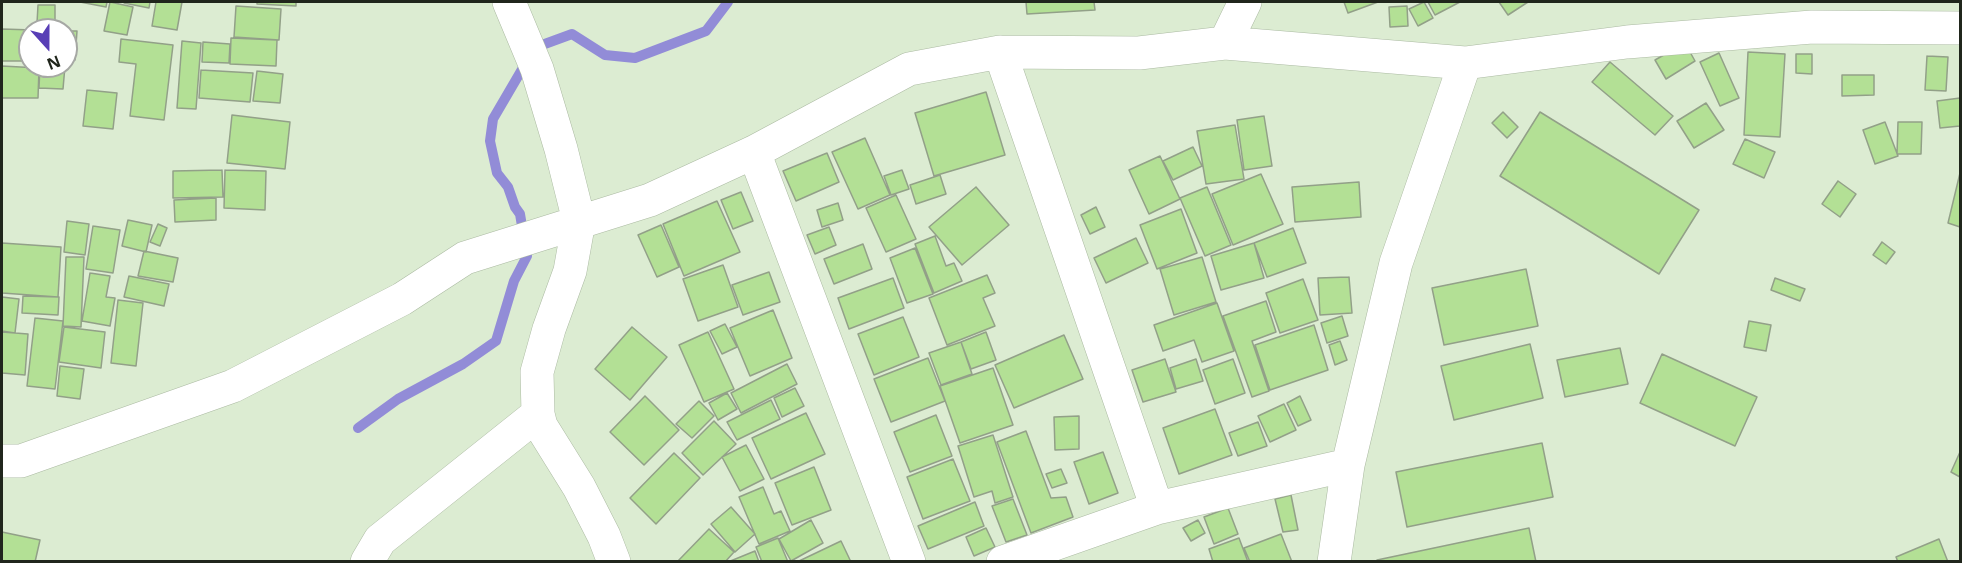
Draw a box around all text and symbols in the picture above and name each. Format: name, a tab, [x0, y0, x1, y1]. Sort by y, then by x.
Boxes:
north arrow	[18, 18, 78, 78]
text: N	[44, 50, 64, 76]

